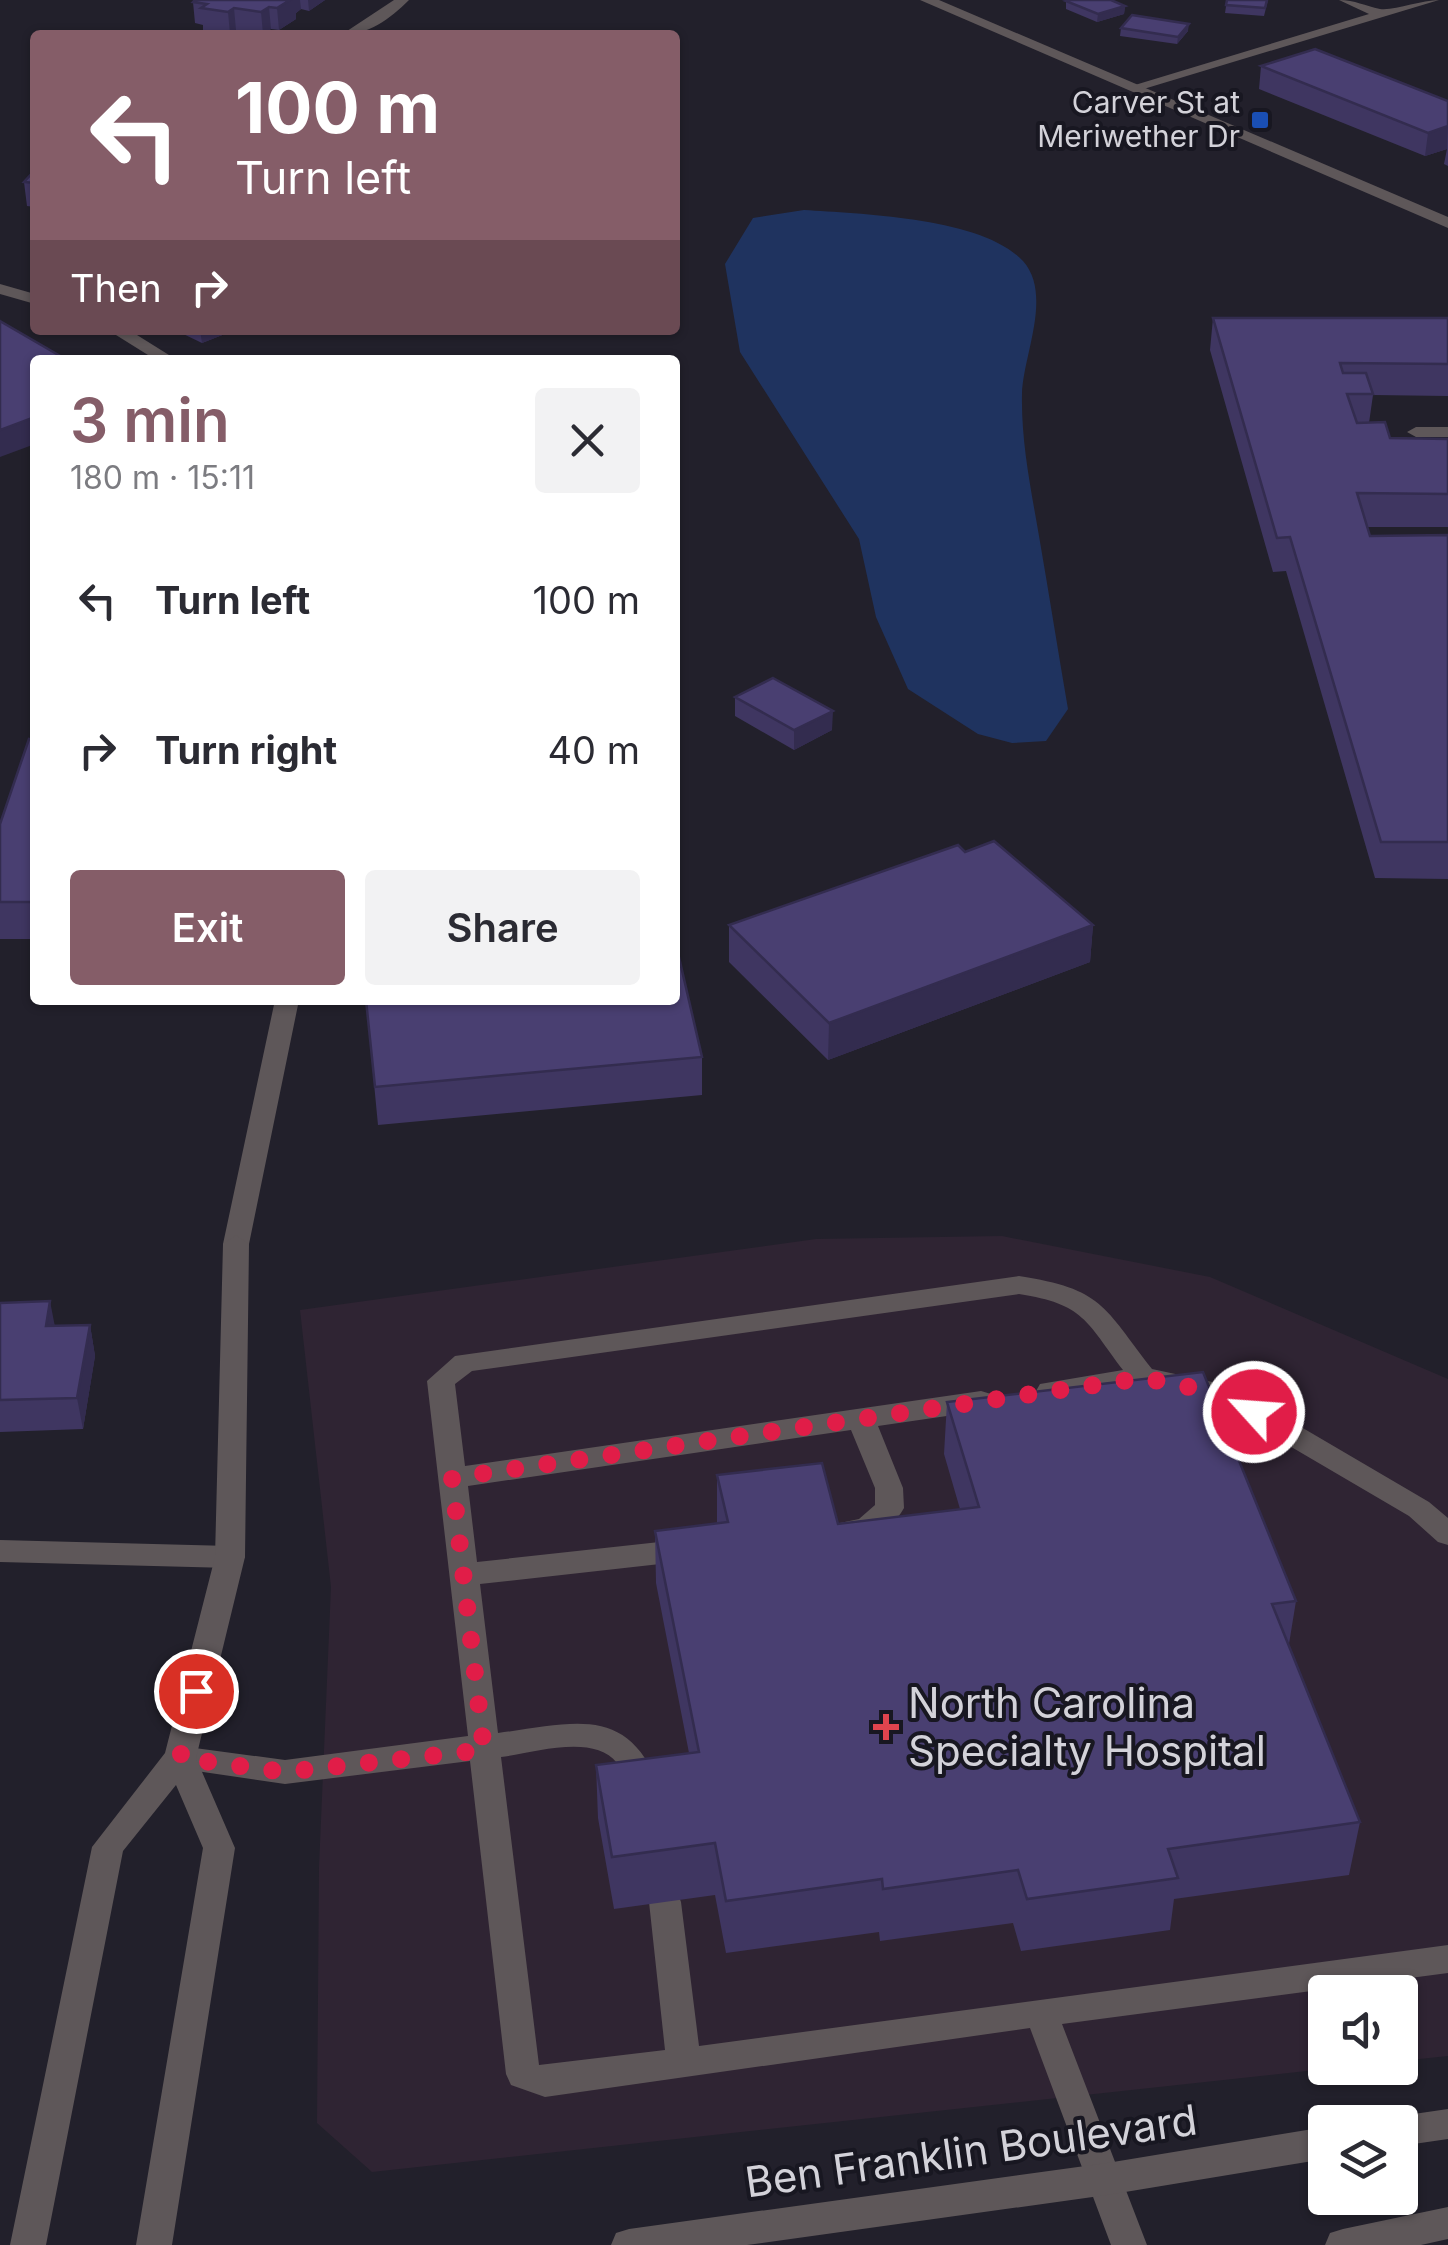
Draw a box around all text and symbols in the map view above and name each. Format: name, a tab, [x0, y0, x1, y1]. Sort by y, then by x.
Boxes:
text: 100 m	[235, 65, 440, 150]
icon: left	[70, 70, 200, 200]
place label: Carver St at Meriwether Dr	[1037, 84, 1240, 154]
marker: Carver St at Meriwether Dr	[1249, 109, 1271, 131]
text: Turn left	[235, 150, 411, 205]
icon: right	[182, 260, 237, 315]
text: Then	[70, 265, 162, 311]
text: 3 min	[70, 384, 230, 456]
button: close	[535, 388, 640, 493]
text: 180 m · 15:11	[70, 458, 255, 497]
icon: left	[70, 573, 125, 628]
text: Turn left	[155, 577, 310, 623]
text: 100 m	[533, 577, 640, 623]
icon: right	[70, 723, 125, 778]
text: Turn right	[155, 727, 337, 773]
text: 40 m	[548, 727, 640, 773]
button: Exit	[70, 870, 345, 985]
button: Share	[365, 870, 640, 985]
position arrow	[1202, 1360, 1306, 1464]
pin	[154, 1649, 239, 1734]
icon: arrive	[169, 1664, 224, 1719]
place label: North Carolina Specialty Hospital	[908, 1677, 1266, 1776]
marker: North Carolina Specialty Hospital	[873, 1714, 899, 1740]
map controls	[1308, 1975, 1418, 2215]
button: sound	[1308, 1975, 1418, 2085]
street label: Ben Franklin Boulevard	[742, 2094, 1200, 2207]
button: layers	[1308, 2105, 1418, 2215]

